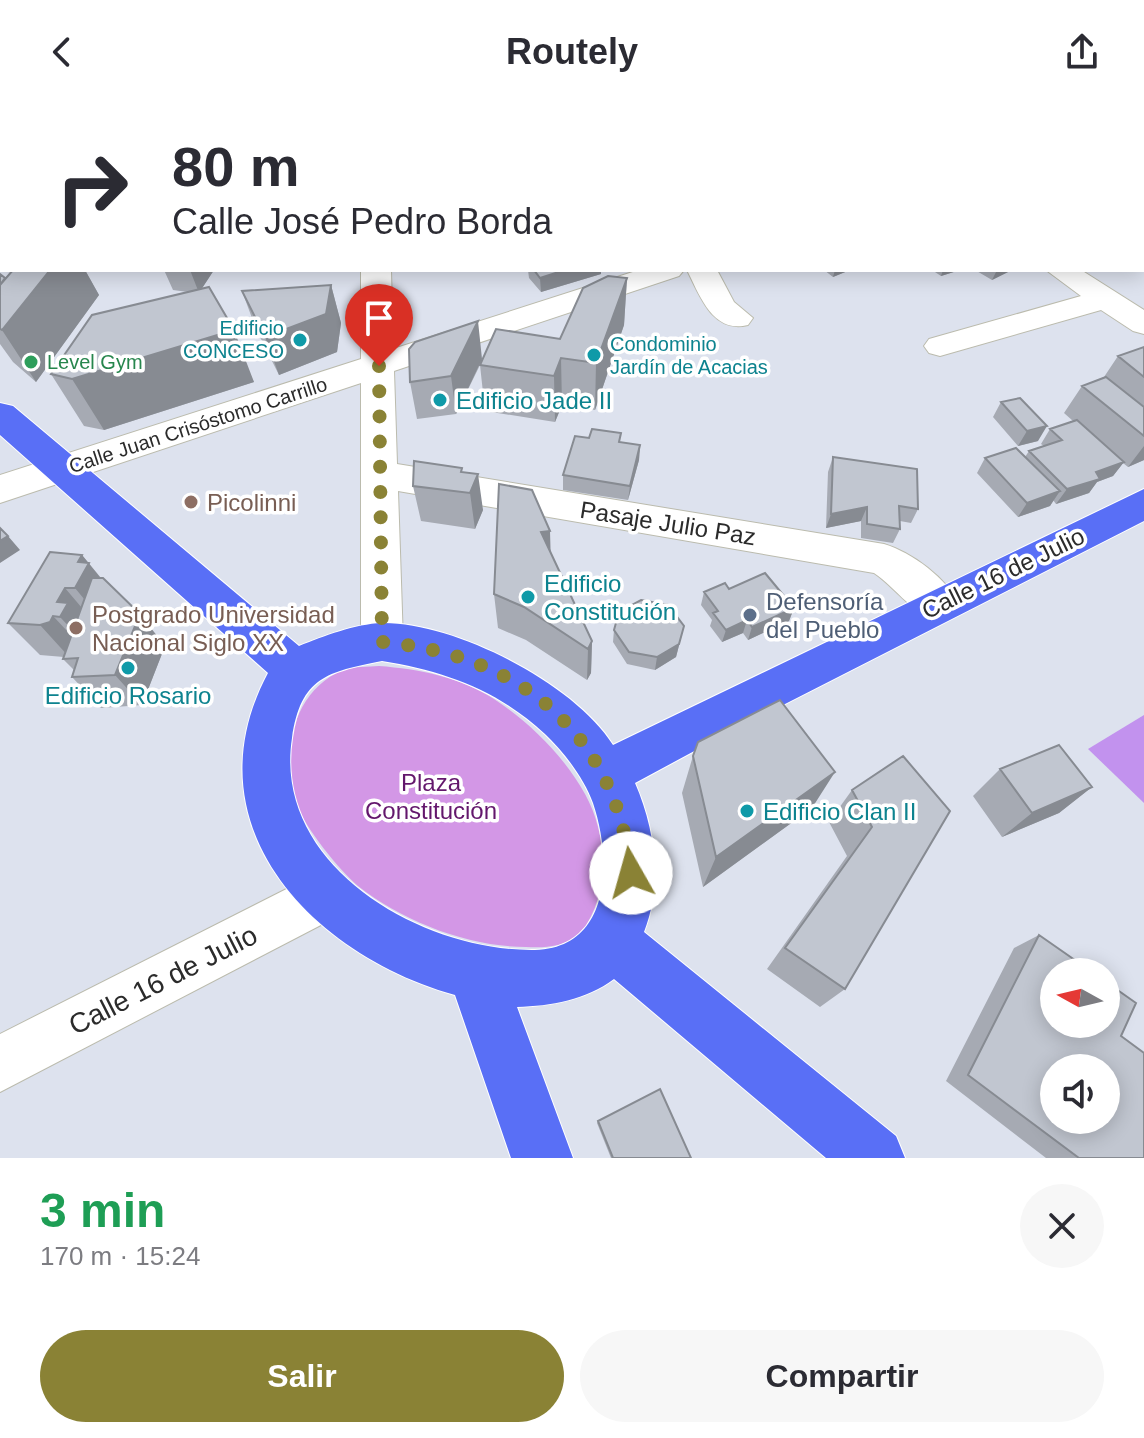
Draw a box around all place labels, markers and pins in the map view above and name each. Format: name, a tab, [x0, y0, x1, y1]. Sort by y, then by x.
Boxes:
pin	[345, 284, 413, 366]
place label: Edificio CONCESO	[183, 317, 284, 362]
marker: Edificio CONCESO	[291, 331, 309, 349]
place label: Condominio Jardín de Acacias	[610, 333, 768, 378]
marker: Condominio Jardín de Acacias	[585, 346, 603, 364]
place label: Level Gym	[47, 351, 143, 373]
marker: Level Gym	[22, 353, 40, 371]
place label: Edificio Jade II	[456, 387, 612, 414]
marker: Edificio Jade II	[431, 391, 449, 409]
place label: Picolinni	[207, 489, 296, 516]
marker: Picolinni	[182, 493, 200, 511]
place label: Edificio Constitución	[544, 570, 676, 625]
marker: Edificio Constitución	[519, 588, 537, 606]
place label: Defensoría del Pueblo	[766, 588, 884, 643]
place label: Postgrado Universidad Nacional Siglo XX	[92, 601, 335, 656]
marker: Defensoría del Pueblo	[741, 606, 759, 624]
marker: Postgrado Universidad Nacional Siglo XX	[67, 619, 85, 637]
marker: Edificio Rosario	[119, 659, 137, 677]
place label: Edificio Rosario	[45, 682, 211, 709]
place label: Edificio Clan II	[763, 798, 916, 825]
marker: Edificio Clan II	[738, 802, 756, 820]

